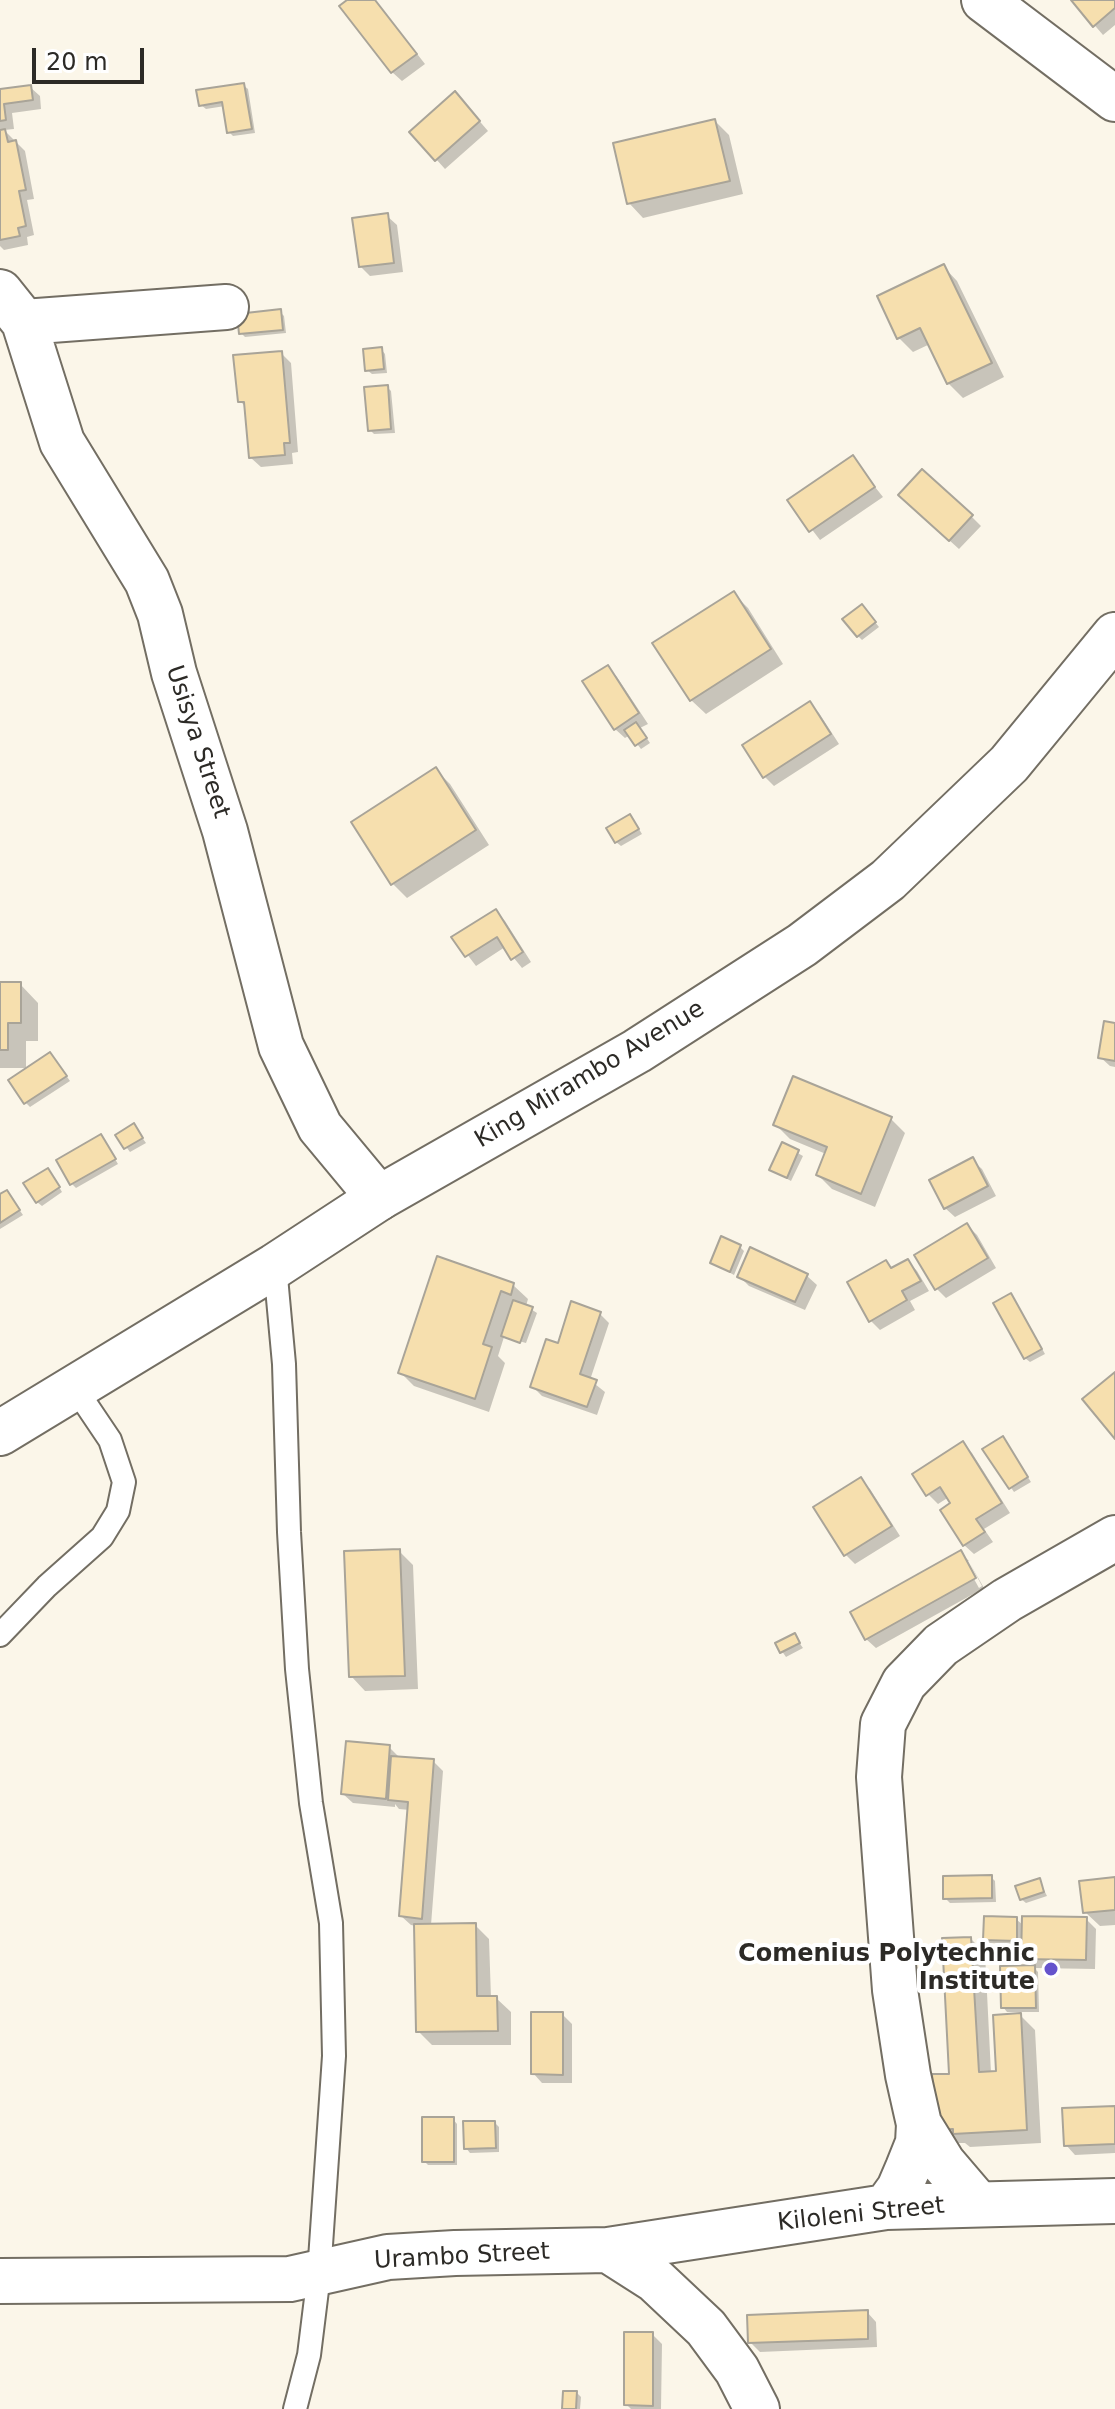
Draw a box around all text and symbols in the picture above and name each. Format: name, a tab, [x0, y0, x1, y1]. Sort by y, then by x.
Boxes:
scale bar	[36, 32, 148, 82]
text: 20 m	[46, 48, 108, 76]
street label: Usisya Street	[159, 662, 235, 822]
street label: King Mirambo Avenue	[470, 995, 710, 1155]
place label: Comenius Polytechnic Institute	[738, 1941, 1035, 1997]
marker: Comenius Polytechnic Institute	[1042, 1960, 1060, 1978]
street label: Kiloleni Street	[776, 2192, 946, 2238]
street label: Urambo Street	[373, 2238, 551, 2276]

